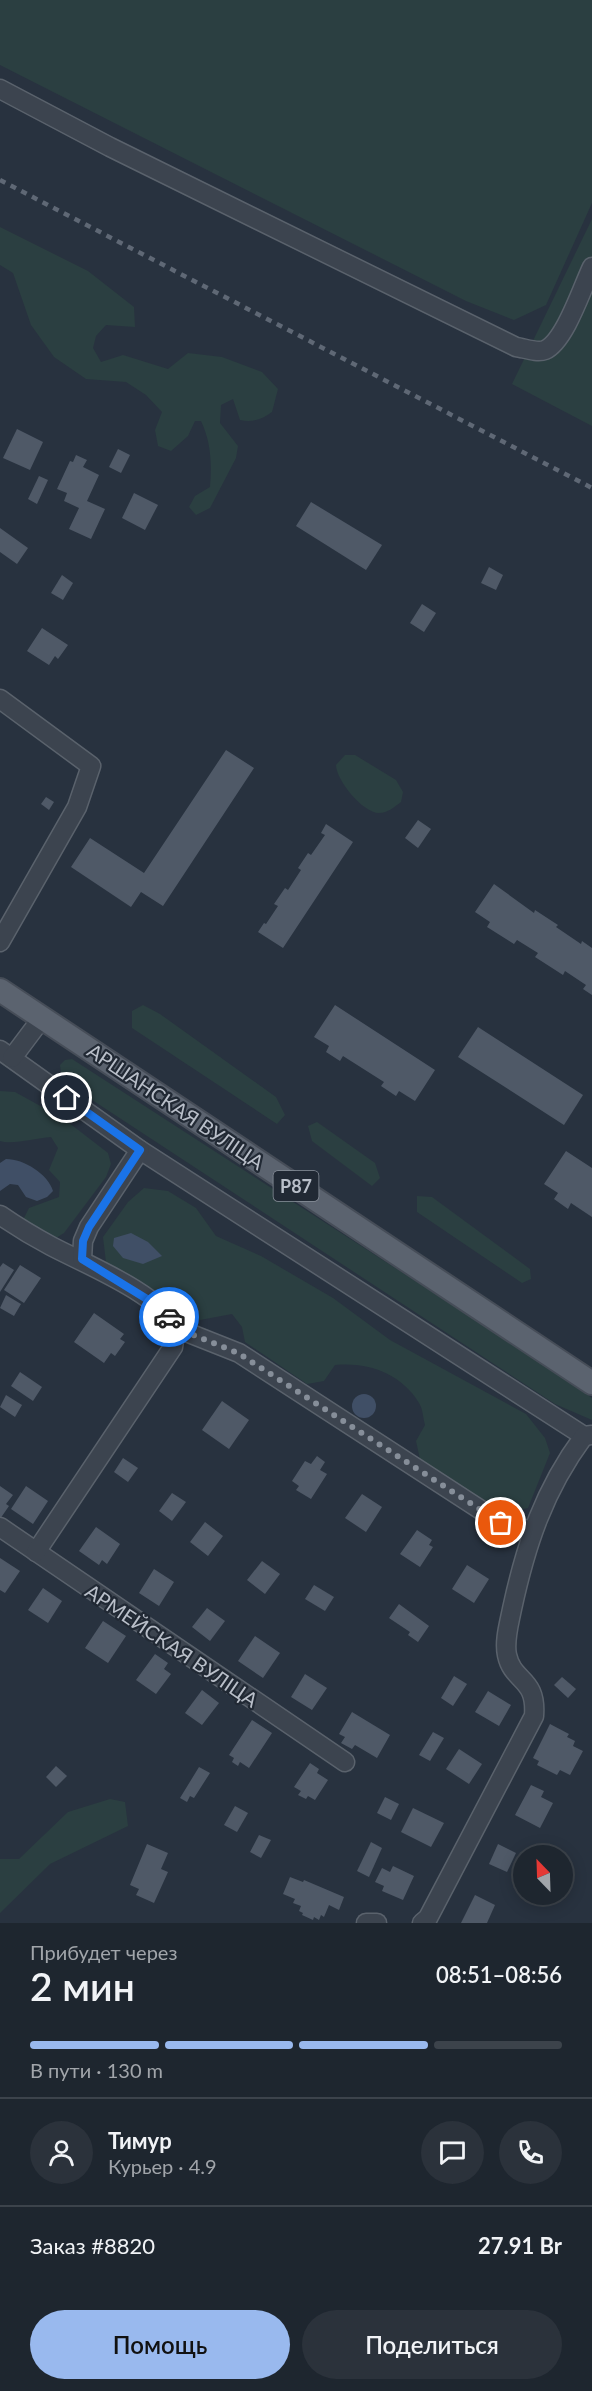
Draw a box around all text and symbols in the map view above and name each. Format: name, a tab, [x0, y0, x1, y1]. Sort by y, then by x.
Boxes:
street label: АРШАНСКАЯ ВУЛІЦА	[83, 1038, 269, 1174]
pin	[41, 1072, 92, 1123]
icon: home	[50, 1081, 83, 1114]
road number: Р87	[274, 1171, 318, 1201]
courier	[139, 1287, 199, 1347]
icon: car	[153, 1301, 186, 1334]
pin	[475, 1497, 526, 1548]
icon: bag	[484, 1506, 517, 1539]
street label: АРМЕЙСКАЯ ВУЛІЦА	[81, 1578, 263, 1712]
north arrow	[513, 1845, 573, 1905]
map controls	[513, 1845, 573, 1905]
text: Прибудет через	[30, 1940, 177, 1964]
text: 08:51–08:56	[436, 1961, 562, 1988]
text: 2 мин	[30, 1963, 135, 2009]
text: В пути · 130 m	[30, 2058, 163, 2082]
button: person	[30, 2121, 93, 2184]
button: chat	[421, 2121, 484, 2184]
button: phone	[499, 2121, 562, 2184]
text: Тимур	[108, 2127, 172, 2154]
text: Курьер · 4.9	[108, 2154, 217, 2178]
text: Заказ #8820	[30, 2232, 155, 2259]
text: 27.91 Br	[478, 2232, 562, 2259]
button: Помощь	[30, 2310, 290, 2379]
button: Поделиться	[302, 2310, 562, 2379]

